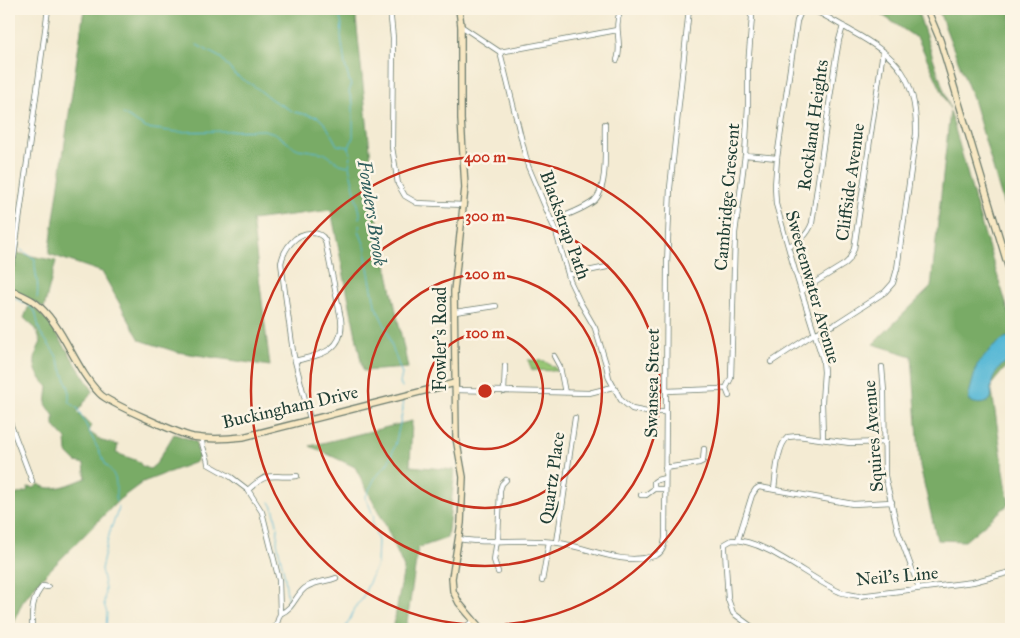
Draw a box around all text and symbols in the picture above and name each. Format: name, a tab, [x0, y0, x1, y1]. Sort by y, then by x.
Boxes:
street label: Rockland Heights	[793, 58, 834, 192]
street label: Cambridge Crescent	[710, 122, 745, 272]
street label: Cliffside Avenue	[831, 122, 869, 242]
text: 400 m	[464, 148, 506, 167]
water label: Fowlers Brook	[353, 158, 392, 268]
street label: Blackstrap Path	[535, 167, 595, 283]
text: 300 m	[465, 207, 505, 226]
street label: Sweetenwater Avenue	[781, 208, 845, 366]
text: 200 m	[465, 265, 506, 283]
street label: Fowler's Road	[429, 287, 451, 391]
text: 100 m	[465, 324, 505, 342]
street label: Swansea Street	[640, 327, 664, 438]
street label: Squires Avenue	[858, 379, 889, 493]
street label: Buckingham Drive	[220, 381, 360, 434]
centre of rings	[476, 382, 494, 400]
street label: Quartz Place	[535, 430, 569, 526]
street label: Neil's Line	[855, 561, 939, 591]

